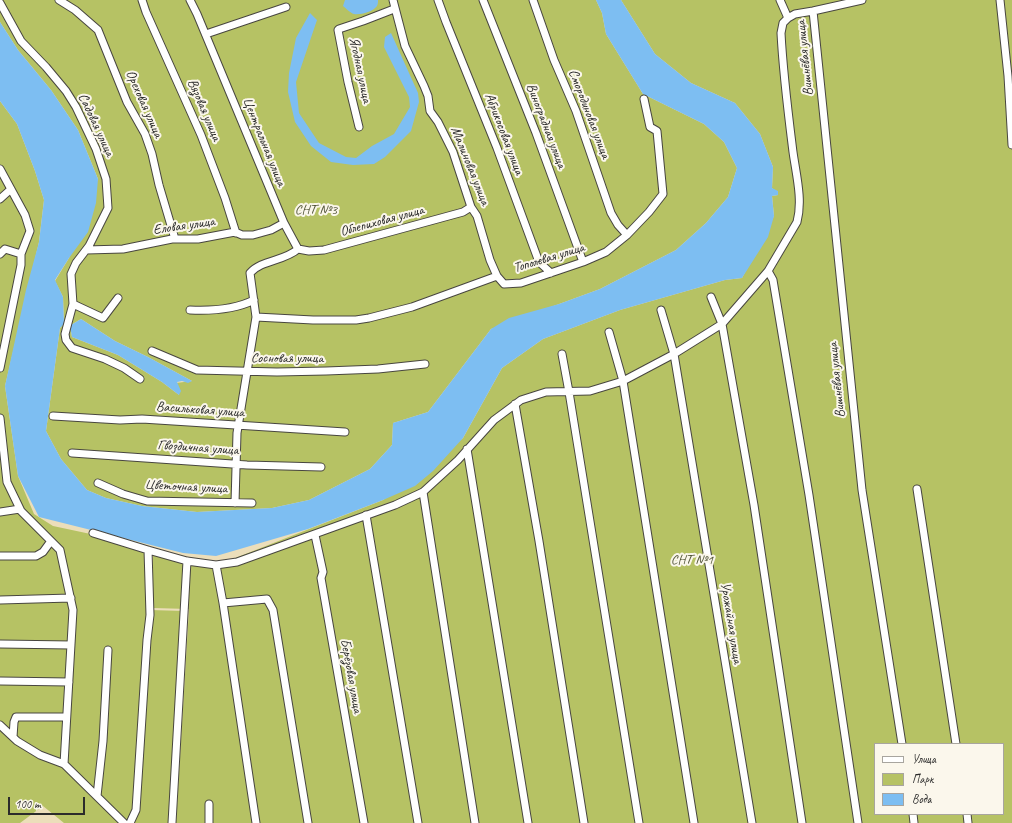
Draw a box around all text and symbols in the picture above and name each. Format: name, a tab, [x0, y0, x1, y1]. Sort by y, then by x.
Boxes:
street label: Вишнёвая улица	[793, 19, 817, 97]
street label: Ягодная улица	[345, 35, 375, 105]
street label: Смородиновая улица	[564, 67, 614, 161]
street label: Ореховая улица	[122, 68, 166, 140]
street label: Вязовая улица	[183, 76, 225, 144]
street label: Виноградная улица	[522, 81, 570, 171]
street label: Садовая улица	[74, 91, 118, 159]
street label: Абрикосовая улица	[481, 91, 527, 177]
street label: Центральная улица	[239, 95, 289, 189]
street label: Малиновая улица	[447, 124, 493, 208]
park label: СНТ №3	[295, 202, 337, 218]
street label: Облепиховая улица	[338, 202, 426, 240]
street label: Еловая улица	[152, 213, 216, 239]
street label: Тополевая улица	[512, 239, 586, 277]
street label: Вишнёвая улица	[825, 341, 849, 419]
street label: Сосновая улица	[251, 350, 323, 366]
street label: Васильковая улица	[155, 399, 245, 421]
street label: Гвоздичная улица	[157, 437, 239, 459]
street label: Цветочная улица	[144, 476, 228, 498]
park label: СНТ №1	[671, 552, 713, 568]
street label: Урожайная улица	[716, 581, 746, 665]
street label: Берёзовая улица	[336, 638, 366, 714]
legend	[874, 743, 1004, 815]
text: Улица	[912, 751, 936, 767]
text: Парк	[912, 771, 933, 787]
scale bar	[10, 789, 87, 815]
text: Вода	[912, 791, 931, 807]
text: 100 m	[15, 796, 41, 812]

